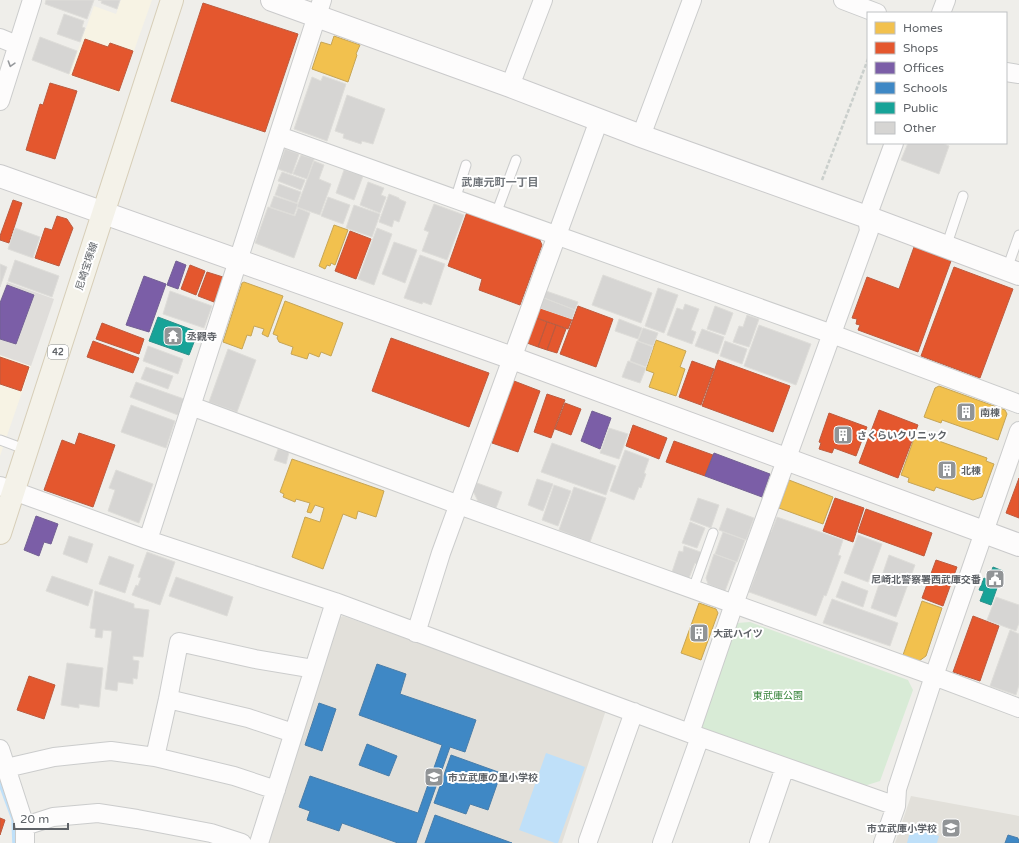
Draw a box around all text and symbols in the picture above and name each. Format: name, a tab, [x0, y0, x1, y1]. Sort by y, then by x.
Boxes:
legend	[867, 12, 1007, 144]
text: Homes	[903, 21, 943, 35]
text: Shops	[903, 41, 938, 55]
one-way arrow	[8, 60, 16, 67]
text: Offices	[903, 61, 944, 75]
text: Schools	[903, 81, 948, 95]
text: Public	[903, 101, 938, 115]
text: Other	[903, 121, 936, 135]
district label: 武庫元町一丁目	[462, 176, 539, 189]
street label: 尼崎宝塚線	[74, 241, 100, 292]
temple icon: 丞觀寺	[162, 325, 184, 347]
place label: 丞觀寺	[187, 331, 217, 343]
road number: 42	[48, 345, 68, 359]
building icon: 南棟	[955, 401, 977, 423]
place label: 南棟	[980, 407, 1000, 419]
building icon: さくらいクリニック	[832, 424, 854, 446]
place label: さくらいクリニック	[857, 430, 947, 442]
building icon: 北棟	[936, 459, 958, 481]
place label: 北棟	[961, 465, 981, 477]
public building icon: 尼崎北警察署西武庫交番	[984, 568, 1006, 590]
place label: 尼崎北警察署西武庫交番	[871, 574, 981, 586]
building icon: 大武ハイツ	[688, 622, 710, 644]
place label: 大武ハイツ	[713, 628, 763, 640]
park label: 東武庫公園	[753, 690, 803, 702]
school or university icon: 市立武庫の里小学校	[423, 766, 445, 788]
place label: 市立武庫の里小学校	[448, 772, 538, 784]
scale bar	[14, 805, 68, 831]
text: 20 m	[20, 812, 49, 826]
school or university icon: 市立武庫小学校	[940, 817, 962, 839]
place label: 市立武庫小学校	[867, 823, 937, 835]

